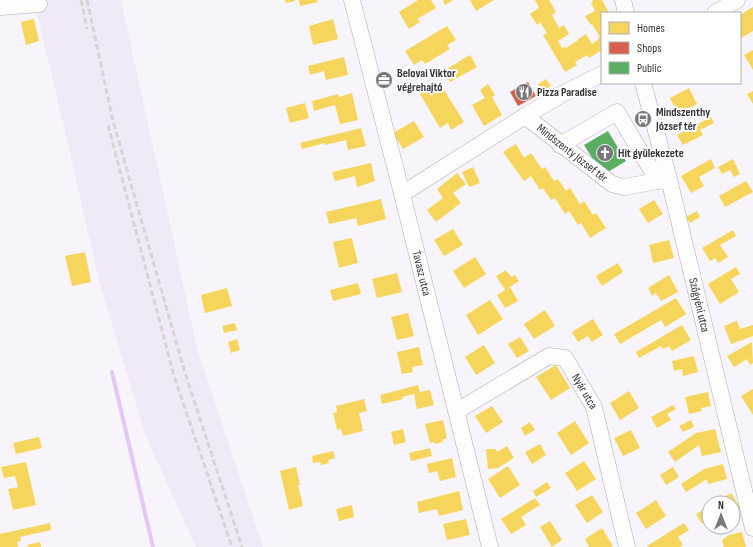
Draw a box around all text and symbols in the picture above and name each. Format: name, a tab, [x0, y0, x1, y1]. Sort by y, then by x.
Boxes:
legend	[601, 12, 741, 84]
text: Homes	[637, 21, 665, 36]
text: Shops	[637, 41, 662, 56]
text: Public	[637, 61, 662, 76]
place label: Belovai Viktor végrehajtó	[397, 66, 456, 95]
office icon: Belovai Viktor végrehajtó	[374, 70, 394, 90]
restaurant icon: Pizza Paradise	[514, 82, 534, 102]
place label: Pizza Paradise	[537, 85, 597, 100]
place label: Mindszenthy József tér	[655, 105, 710, 134]
bus stop icon: Mindszenthy József tér	[633, 109, 653, 129]
street label: Mindszenty József tér	[534, 121, 611, 186]
church icon: Hit gyülekezete	[595, 143, 615, 163]
place label: Hit gyülekezete	[618, 146, 684, 161]
street label: Tavasz utca	[409, 249, 435, 298]
street label: Szőgyéni utca	[686, 276, 713, 334]
street label: Nyár utca	[568, 371, 601, 412]
north arrow	[701, 495, 741, 535]
text: N	[718, 499, 724, 512]

